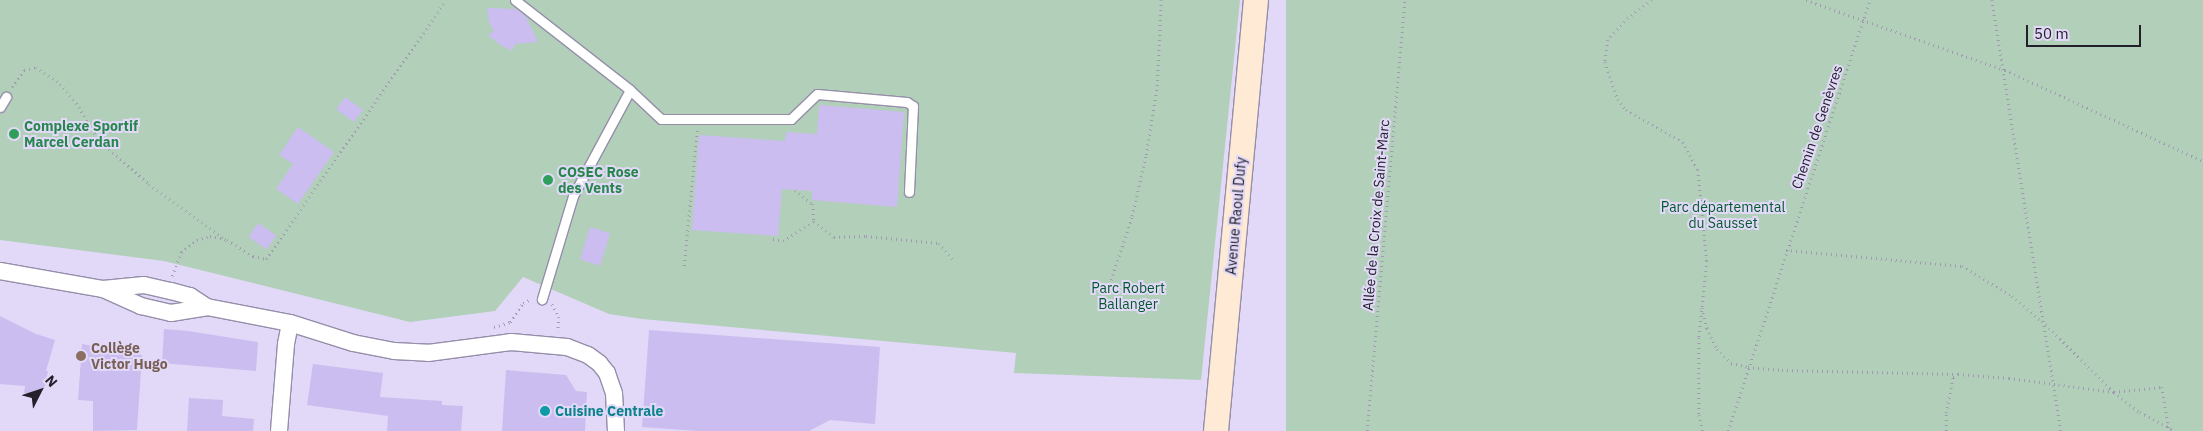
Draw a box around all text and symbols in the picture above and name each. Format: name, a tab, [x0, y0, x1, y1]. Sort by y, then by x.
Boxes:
scale bar	[2028, 15, 2143, 47]
text: 50 m	[2034, 24, 2069, 43]
street label: Chemin de Genèvres	[1788, 63, 1846, 191]
place label: Complexe Sportif Marcel Cerdan	[24, 118, 138, 150]
street label: Allée de la Croix de Saint-Marc	[1359, 119, 1393, 311]
marker: Complexe Sportif Marcel Cerdan	[8, 128, 20, 140]
street label: Avenue Raoul Dufy	[1222, 156, 1250, 276]
place label: COSEC Rose des Vents	[558, 164, 639, 196]
marker: COSEC Rose des Vents	[542, 174, 554, 186]
park label: Parc départemental du Sausset	[1661, 199, 1785, 232]
park label: Parc Robert Ballanger	[1091, 280, 1165, 312]
place label: Collège Victor Hugo	[91, 340, 168, 372]
marker: Collège Victor Hugo	[75, 350, 87, 362]
north arrow	[15, 366, 65, 416]
text: N	[41, 371, 61, 391]
place label: Cuisine Centrale	[555, 403, 663, 419]
marker: Cuisine Centrale	[539, 405, 551, 417]

